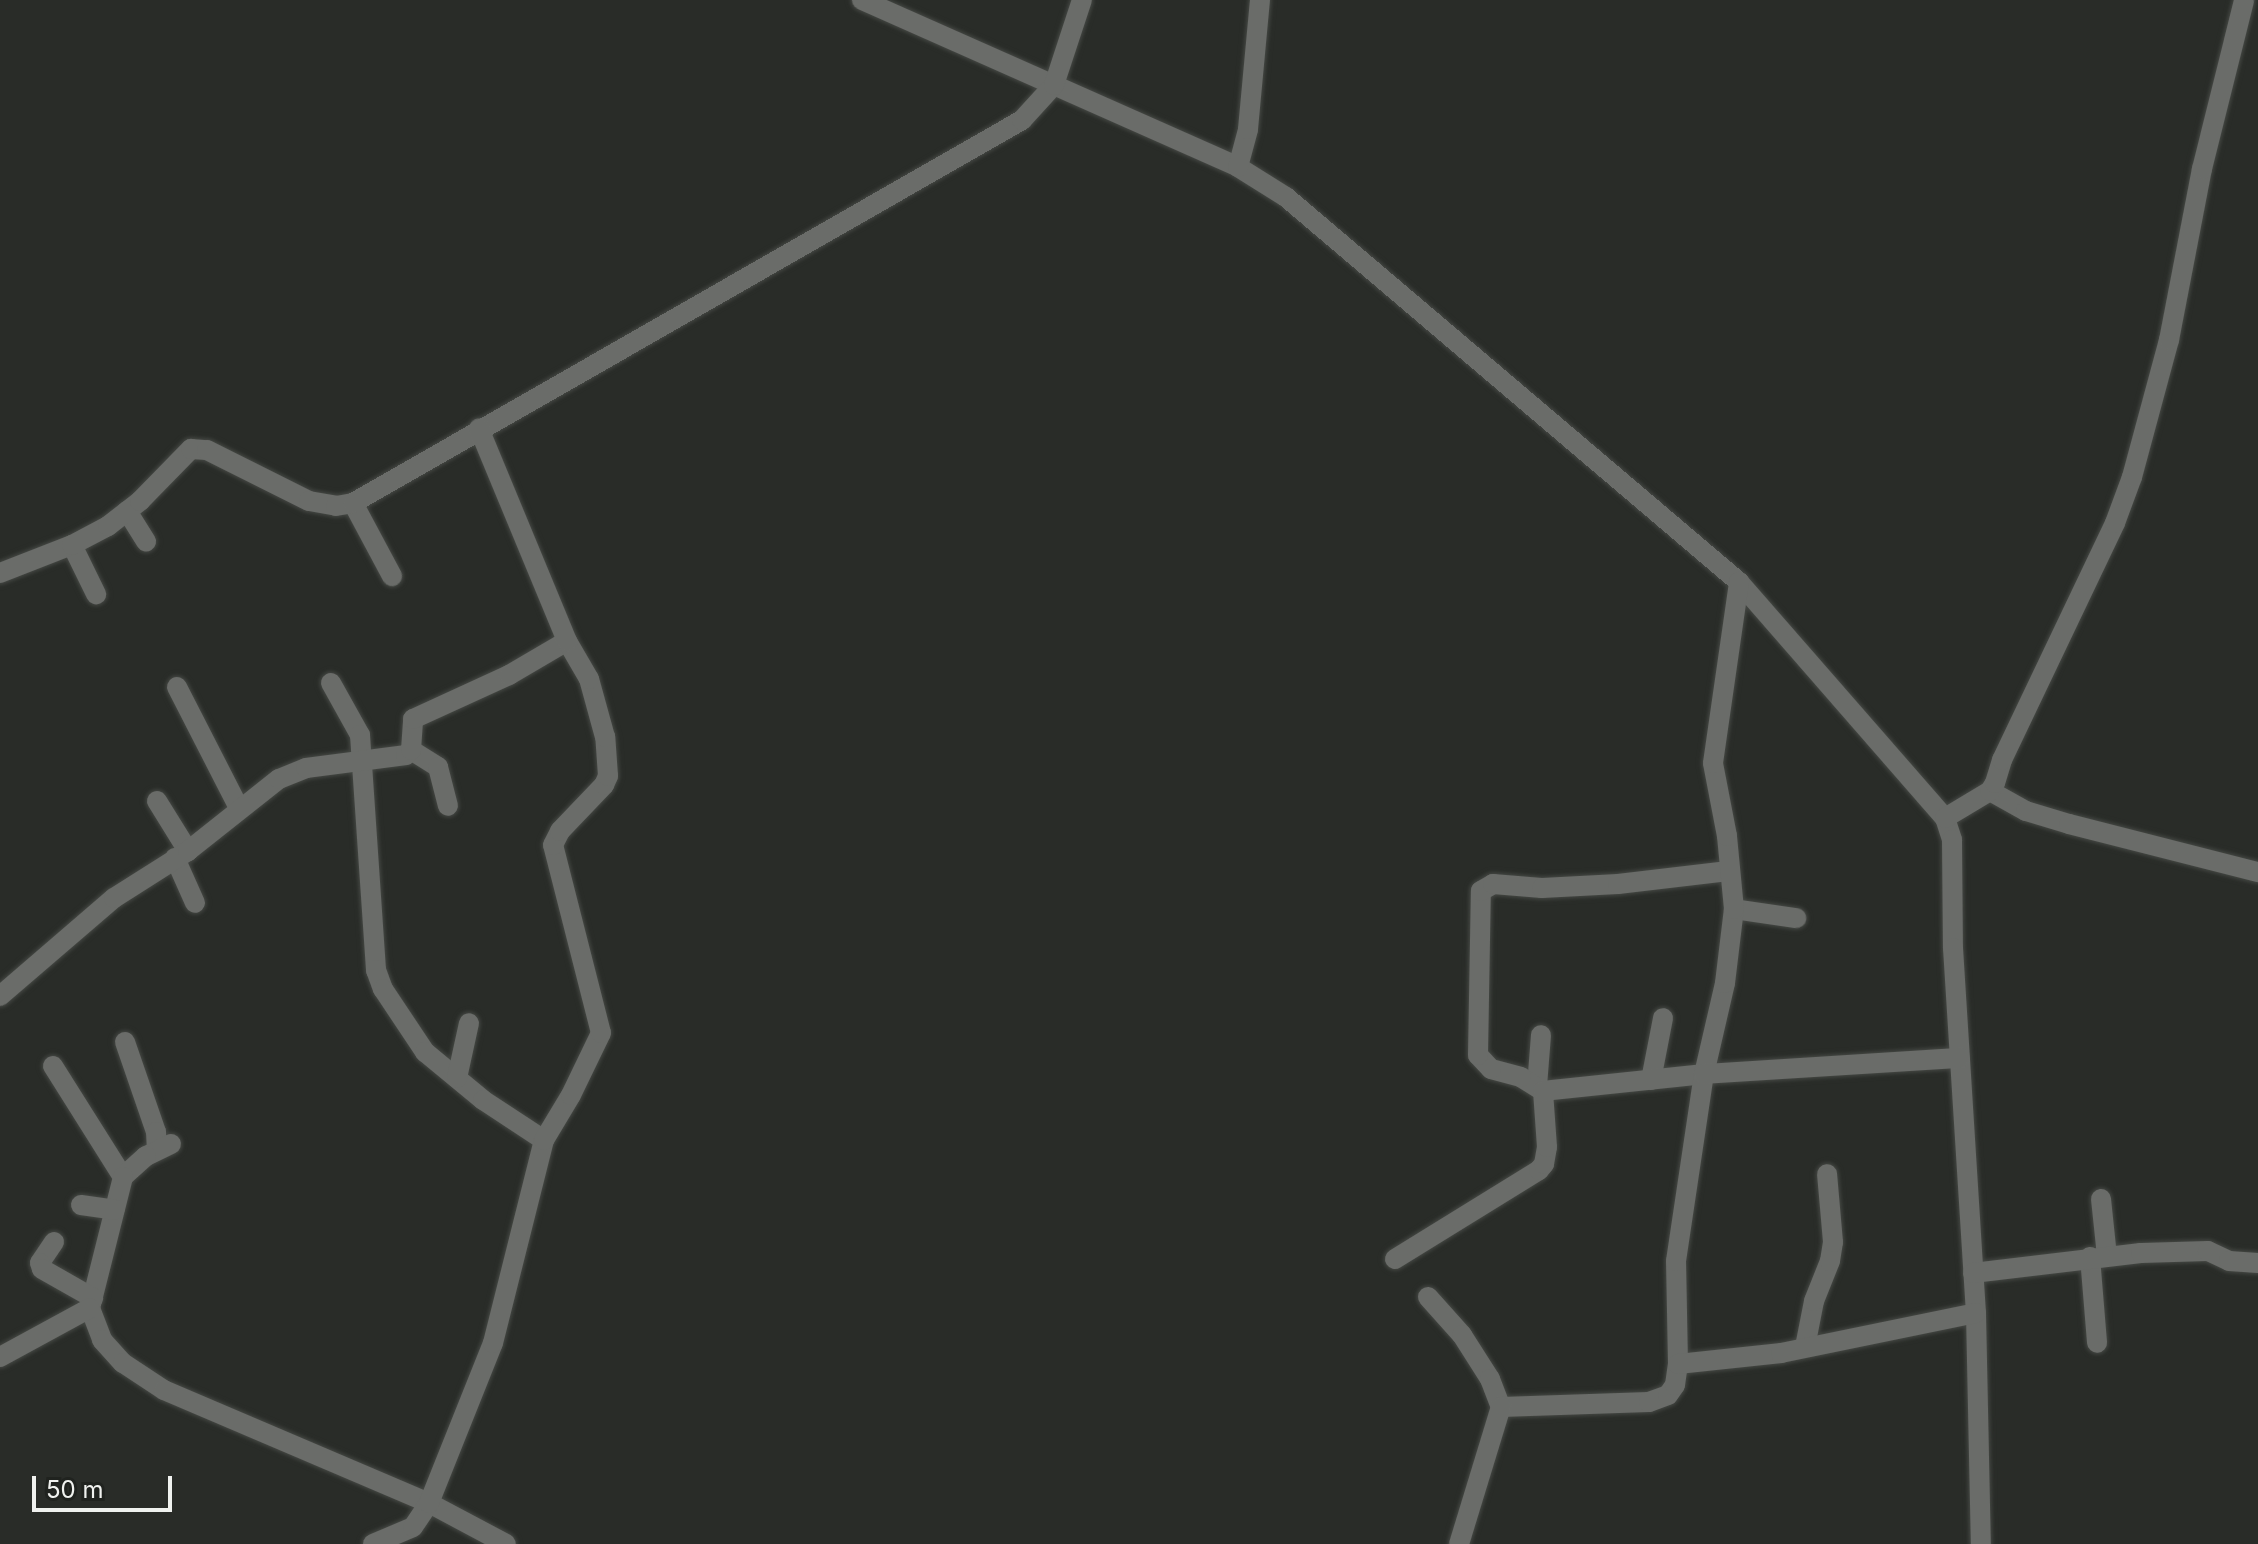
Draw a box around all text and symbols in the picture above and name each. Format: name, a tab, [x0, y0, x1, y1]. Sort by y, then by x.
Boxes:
scale bar	[36, 1460, 176, 1510]
text: 50 m	[46, 1475, 104, 1504]

